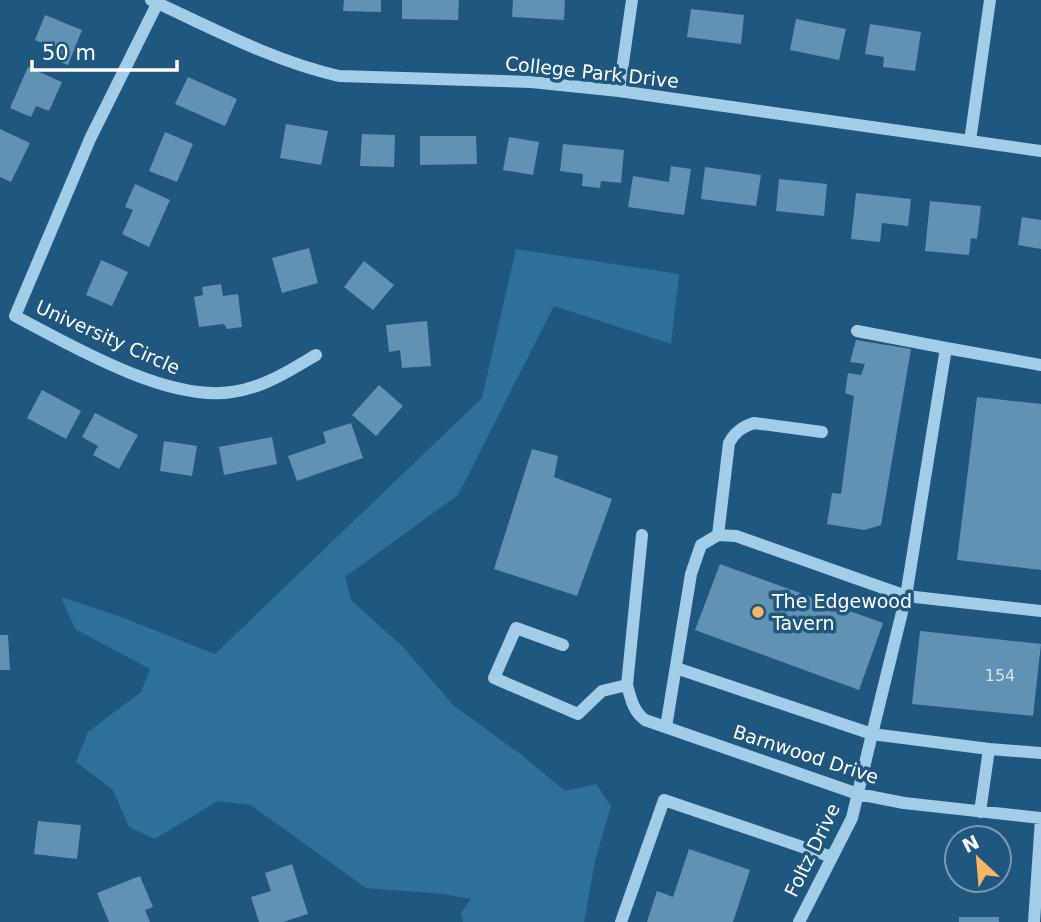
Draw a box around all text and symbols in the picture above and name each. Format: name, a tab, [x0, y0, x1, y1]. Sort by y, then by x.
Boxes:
scale bar	[32, 28, 177, 72]
text: 50 m	[42, 41, 96, 65]
street label: College Park Drive	[504, 52, 680, 92]
street label: University Circle	[33, 295, 183, 379]
place label: The Edgewood Tavern	[771, 590, 912, 634]
marker: The Edgewood Tavern	[750, 604, 766, 620]
house number: 154	[985, 666, 1015, 685]
street label: Barnwood Drive	[730, 720, 882, 788]
street label: Foltz Drive	[780, 800, 844, 900]
north arrow	[943, 824, 1013, 894]
text: N	[959, 830, 983, 857]

